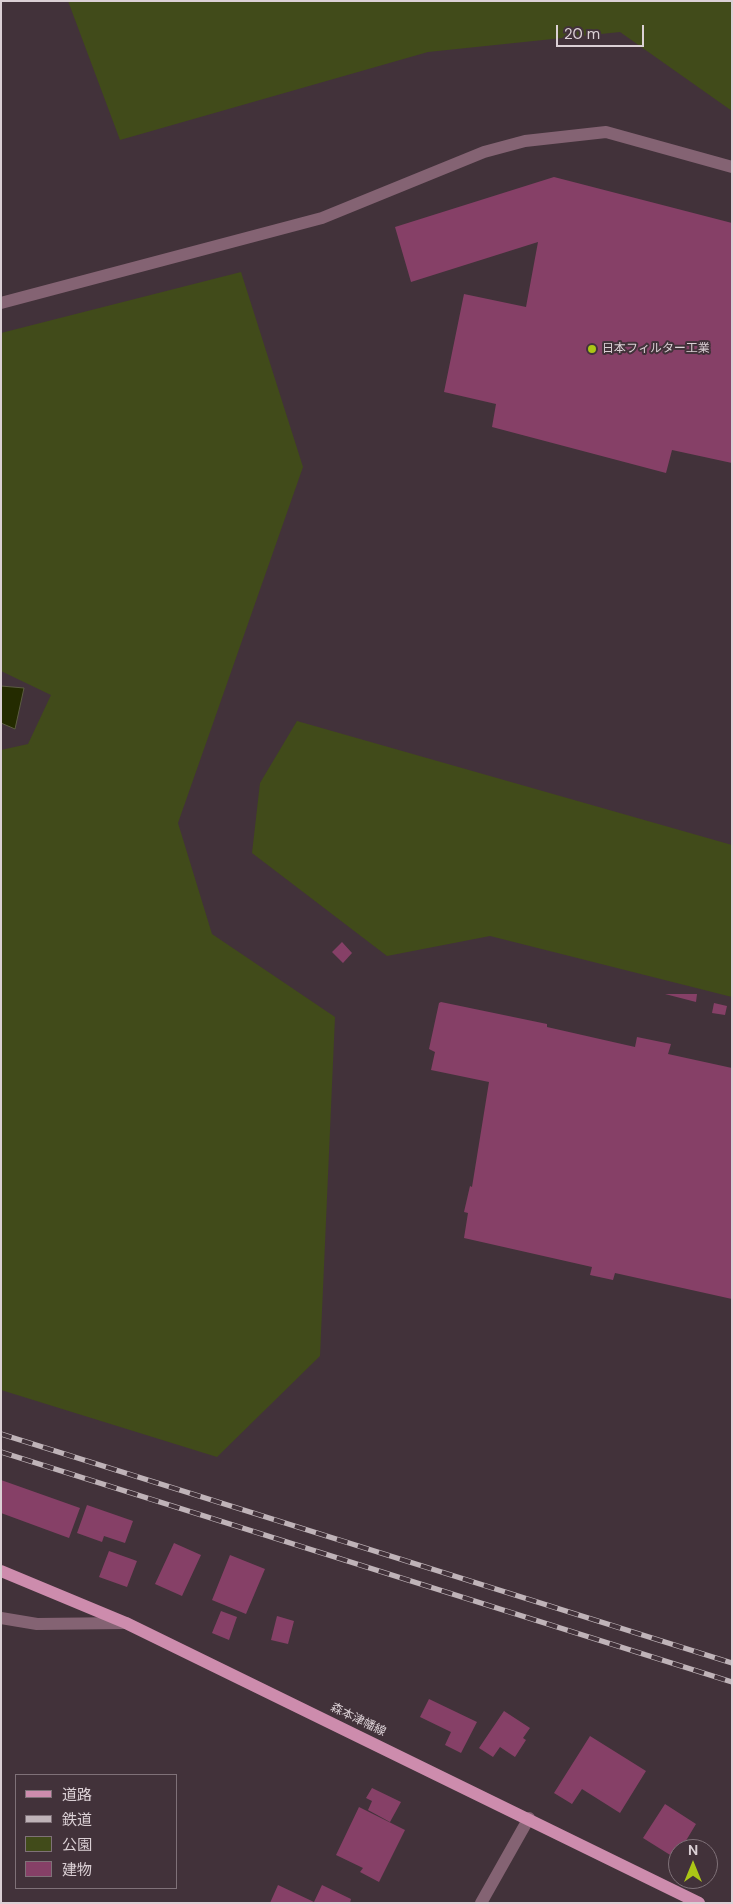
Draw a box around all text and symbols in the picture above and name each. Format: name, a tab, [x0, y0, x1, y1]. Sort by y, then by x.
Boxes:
scale bar	[558, 15, 646, 47]
text: 20 m	[564, 24, 600, 44]
place label: 日本フィルター工業	[602, 342, 710, 356]
marker: 日本フィルター工業	[586, 343, 598, 355]
street label: 森本津幡線	[328, 1700, 388, 1740]
legend	[15, 1774, 178, 1889]
text: 道路	[62, 1785, 92, 1805]
text: 鉄道	[62, 1810, 92, 1830]
text: 公園	[62, 1835, 92, 1855]
north arrow	[668, 1839, 718, 1889]
text: N	[688, 1841, 698, 1859]
text: 建物	[62, 1860, 92, 1880]

